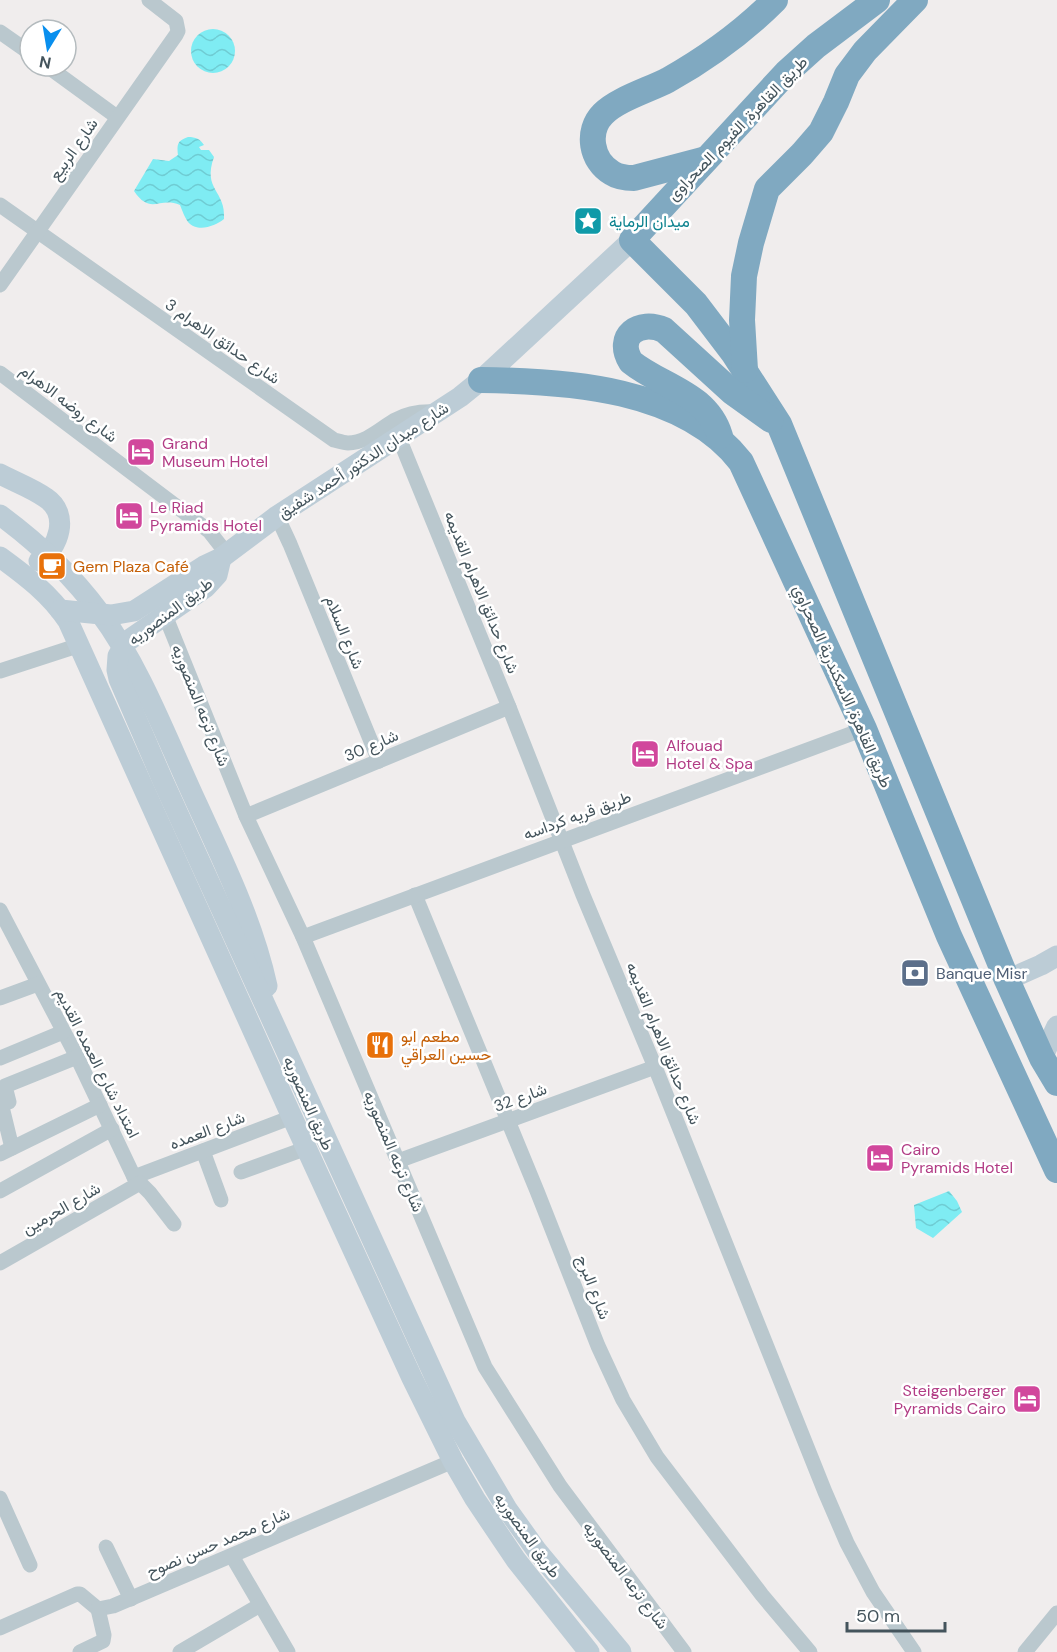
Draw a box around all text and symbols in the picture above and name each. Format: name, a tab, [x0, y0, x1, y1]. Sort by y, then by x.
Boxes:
north arrow	[18, 18, 78, 78]
text: N	[38, 51, 53, 74]
street label: طريق القاهرة, الفيوم الصحراوى	[663, 52, 812, 205]
street label: شارع الربيع	[44, 114, 103, 185]
place icon: ميدان الرماية	[572, 205, 604, 237]
place label: ميدان الرماية	[609, 211, 690, 232]
street label: شارع حدائق الاهرام 3	[161, 294, 284, 390]
street label: شارع روضه الاهرام	[15, 360, 122, 448]
street label: شارع ميدان الدكتور أحمد شفيق	[274, 397, 453, 524]
place label: Grand Museum Hotel	[162, 433, 268, 472]
hotel icon: Grand Museum Hotel	[125, 436, 157, 468]
place label: Le Riad Pyramids Hotel	[150, 497, 262, 536]
hotel icon: Le Riad Pyramids Hotel	[113, 500, 145, 532]
street label: شارع حدائق الاهرام القديمه	[438, 508, 524, 677]
cafe icon: Gem Plaza Café	[36, 550, 68, 582]
place label: Gem Plaza Café	[73, 556, 189, 577]
street label: طريق المنصوريه	[124, 573, 217, 650]
street label: طريق القاهرة, الاسكندرية الصحراوي	[785, 581, 897, 792]
street label: شارع السلام	[319, 592, 369, 672]
street label: شارع ترعه المنصوريه	[166, 641, 235, 770]
street label: شارع 30	[341, 725, 402, 767]
place label: Alfouad Hotel & Spa	[666, 735, 753, 774]
hotel icon: Alfouad Hotel & Spa	[629, 738, 661, 770]
street label: طريق قريه كرداسه	[520, 786, 634, 845]
bank icon: Banque Misr	[899, 957, 931, 989]
street label: شارع حدائق الاهرام القديمه	[620, 959, 706, 1128]
place label: Banque Misr	[936, 963, 1027, 984]
street label: امتداد شارع العمده القديم	[50, 985, 144, 1142]
place label: مطعم ابو حسين العراقي	[401, 1026, 492, 1068]
restaurant icon: مطعم ابو حسين العراقي	[364, 1029, 396, 1061]
street label: طريق المنصوريه	[278, 1053, 339, 1153]
street label: شارع 32	[491, 1078, 550, 1118]
street label: شارع ترعه المنصوريه	[358, 1087, 429, 1215]
street label: شارع العمده	[167, 1107, 248, 1155]
place label: Cairo Pyramids Hotel	[901, 1139, 1013, 1178]
hotel icon: Cairo Pyramids Hotel	[864, 1142, 896, 1174]
street label: شارع الحرمين	[18, 1178, 105, 1240]
street label: شارع البرج	[571, 1252, 615, 1323]
place label: Steigenberger Pyramids Cairo	[894, 1380, 1006, 1419]
hotel icon: Steigenberger Pyramids Cairo	[1011, 1383, 1043, 1415]
street label: طريق المنصوريه	[490, 1488, 566, 1582]
street label: شارع محمد حسن نصوح	[143, 1503, 294, 1583]
street label: شارع ترعه المنصوريه	[577, 1517, 673, 1634]
scale bar	[847, 1595, 944, 1633]
text: 50 m	[856, 1604, 900, 1628]

